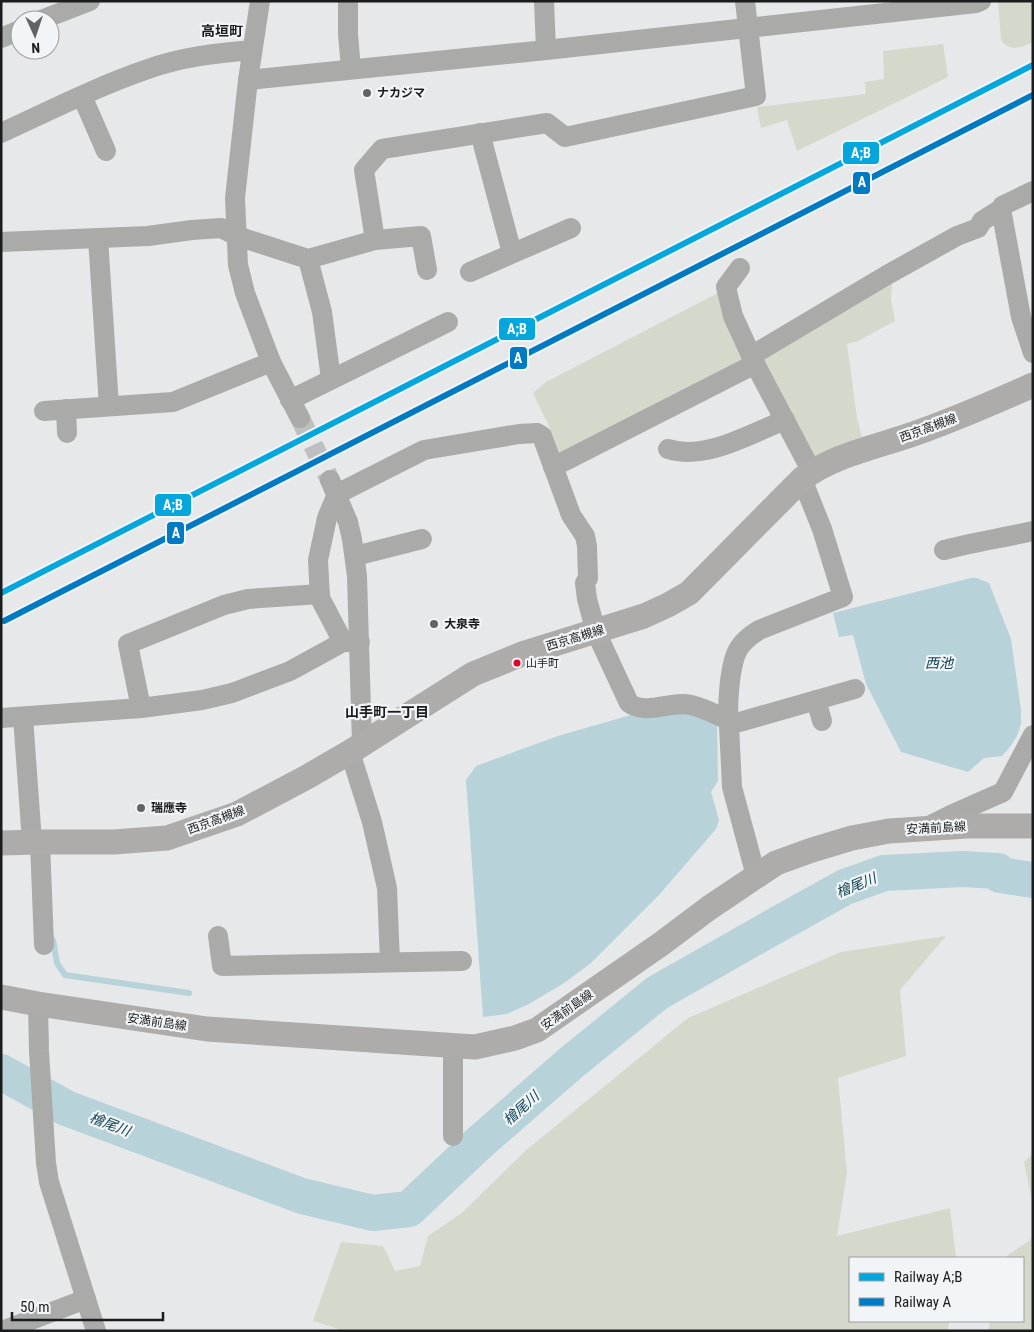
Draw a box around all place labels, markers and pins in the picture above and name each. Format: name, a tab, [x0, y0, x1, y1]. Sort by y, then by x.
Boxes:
place label: ナカジマ	[377, 86, 425, 100]
marker: ナカジマ	[361, 87, 373, 99]
place label: 大泉寺	[444, 617, 480, 631]
marker: 大泉寺	[428, 618, 440, 630]
place label: 山手町	[526, 657, 559, 670]
marker: 山手町	[512, 658, 522, 668]
place label: 瑞應寺	[151, 801, 187, 815]
marker: 瑞應寺	[135, 802, 147, 814]

